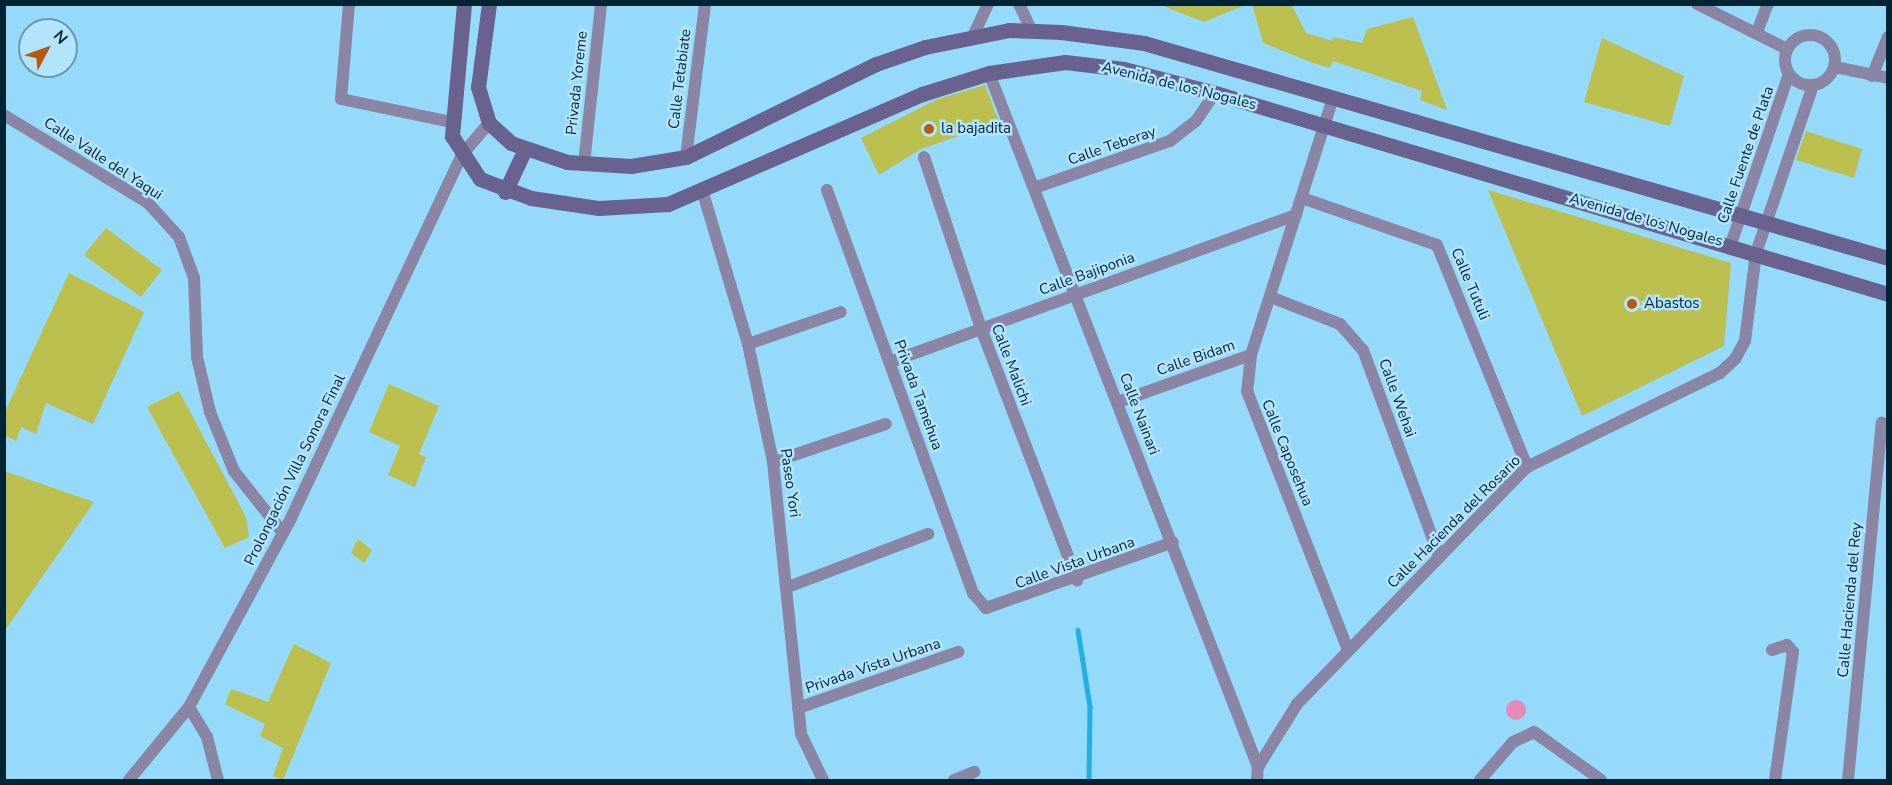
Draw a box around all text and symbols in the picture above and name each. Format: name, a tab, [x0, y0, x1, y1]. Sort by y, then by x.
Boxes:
north arrow	[18, 18, 78, 78]
text: N	[48, 26, 72, 49]
street label: Calle Tetabiate	[665, 28, 695, 130]
street label: Privada Yoreme	[563, 30, 591, 136]
street label: Avenida de los Nogales	[1100, 58, 1258, 114]
street label: Calle Fuente de Plata	[1714, 84, 1778, 226]
street label: Calle Valle del Yaqui	[40, 114, 166, 204]
place label: la bajadita	[941, 120, 1011, 138]
marker: la bajadita	[922, 122, 936, 136]
street label: Calle Teberay	[1066, 123, 1158, 169]
street label: Avenida de los Nogales	[1567, 189, 1725, 251]
street label: Calle Tutuli	[1447, 245, 1493, 323]
street label: Calle Bajiponia	[1037, 248, 1137, 300]
place label: Abastos	[1644, 295, 1699, 313]
marker: Abastos	[1625, 297, 1639, 311]
street label: Calle Malichi	[987, 322, 1035, 408]
street label: Calle Bidam	[1154, 336, 1238, 380]
street label: Privada Tamehua	[890, 338, 946, 452]
street label: Calle Wehai	[1375, 356, 1419, 440]
street label: Calle Nainari	[1115, 370, 1163, 458]
street label: Prolongación Villa Sonora Final	[241, 371, 349, 569]
street label: Calle Caposehua	[1257, 397, 1317, 509]
street label: Paseo Yori	[776, 447, 804, 519]
street label: Calle Hacienda del Rosario	[1384, 452, 1524, 592]
street label: Calle Hacienda del Rey	[1834, 522, 1866, 678]
street label: Calle Vista Urbana	[1013, 533, 1137, 593]
street label: Privada Vista Urbana	[803, 634, 943, 698]

